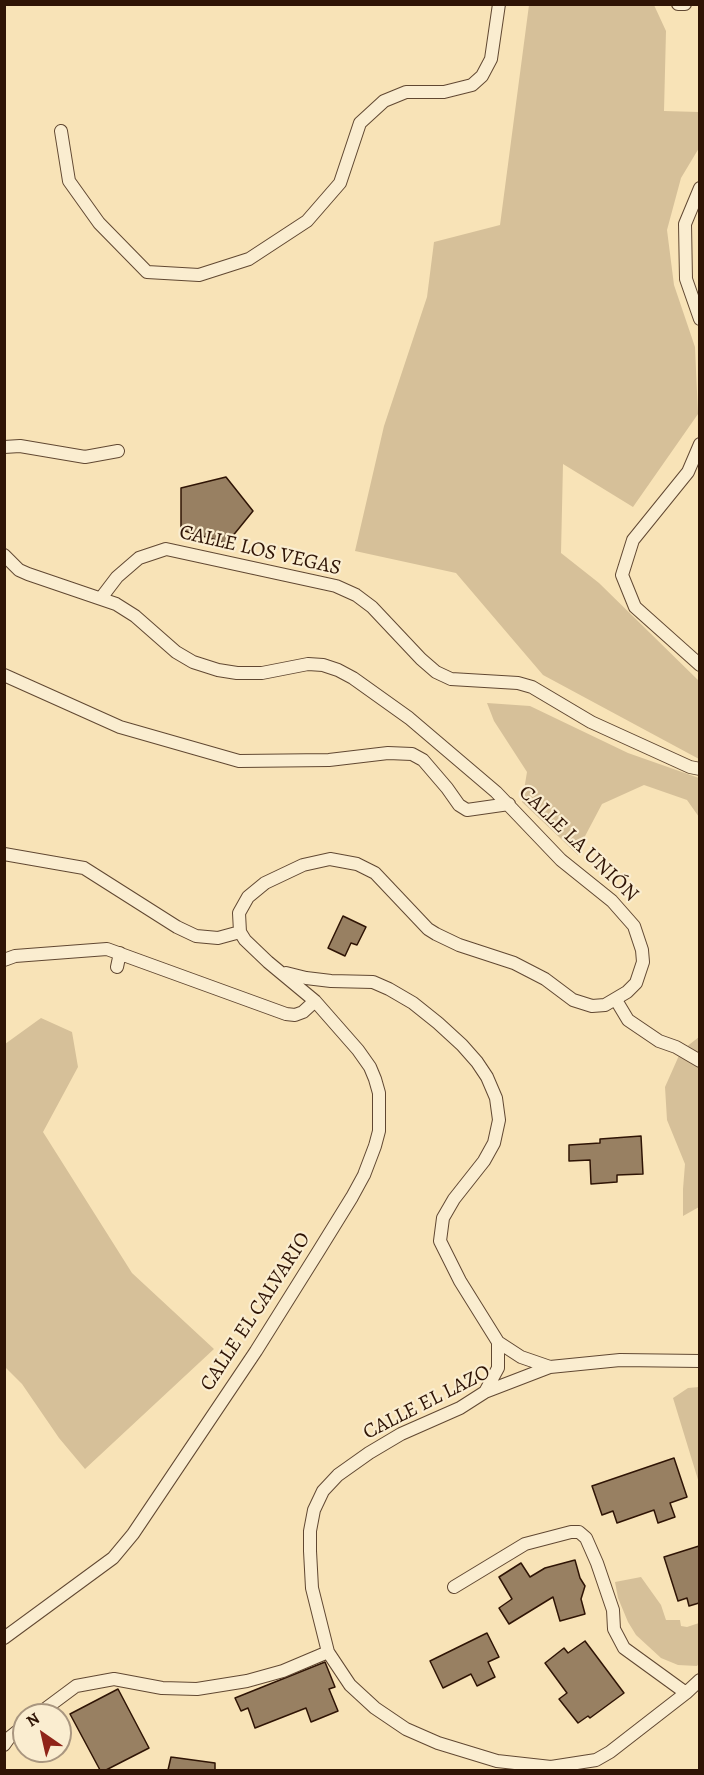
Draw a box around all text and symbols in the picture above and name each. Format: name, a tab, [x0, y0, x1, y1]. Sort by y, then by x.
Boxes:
street label: CALLE LOS VEGAS	[177, 520, 343, 582]
street label: CALLE LA UNIÓN	[513, 781, 643, 907]
street label: CALLE EL CALVARIO	[195, 1228, 317, 1396]
street label: CALLE EL LAZO	[359, 1360, 495, 1446]
north arrow	[12, 1703, 72, 1763]
text: N	[22, 1707, 44, 1732]

